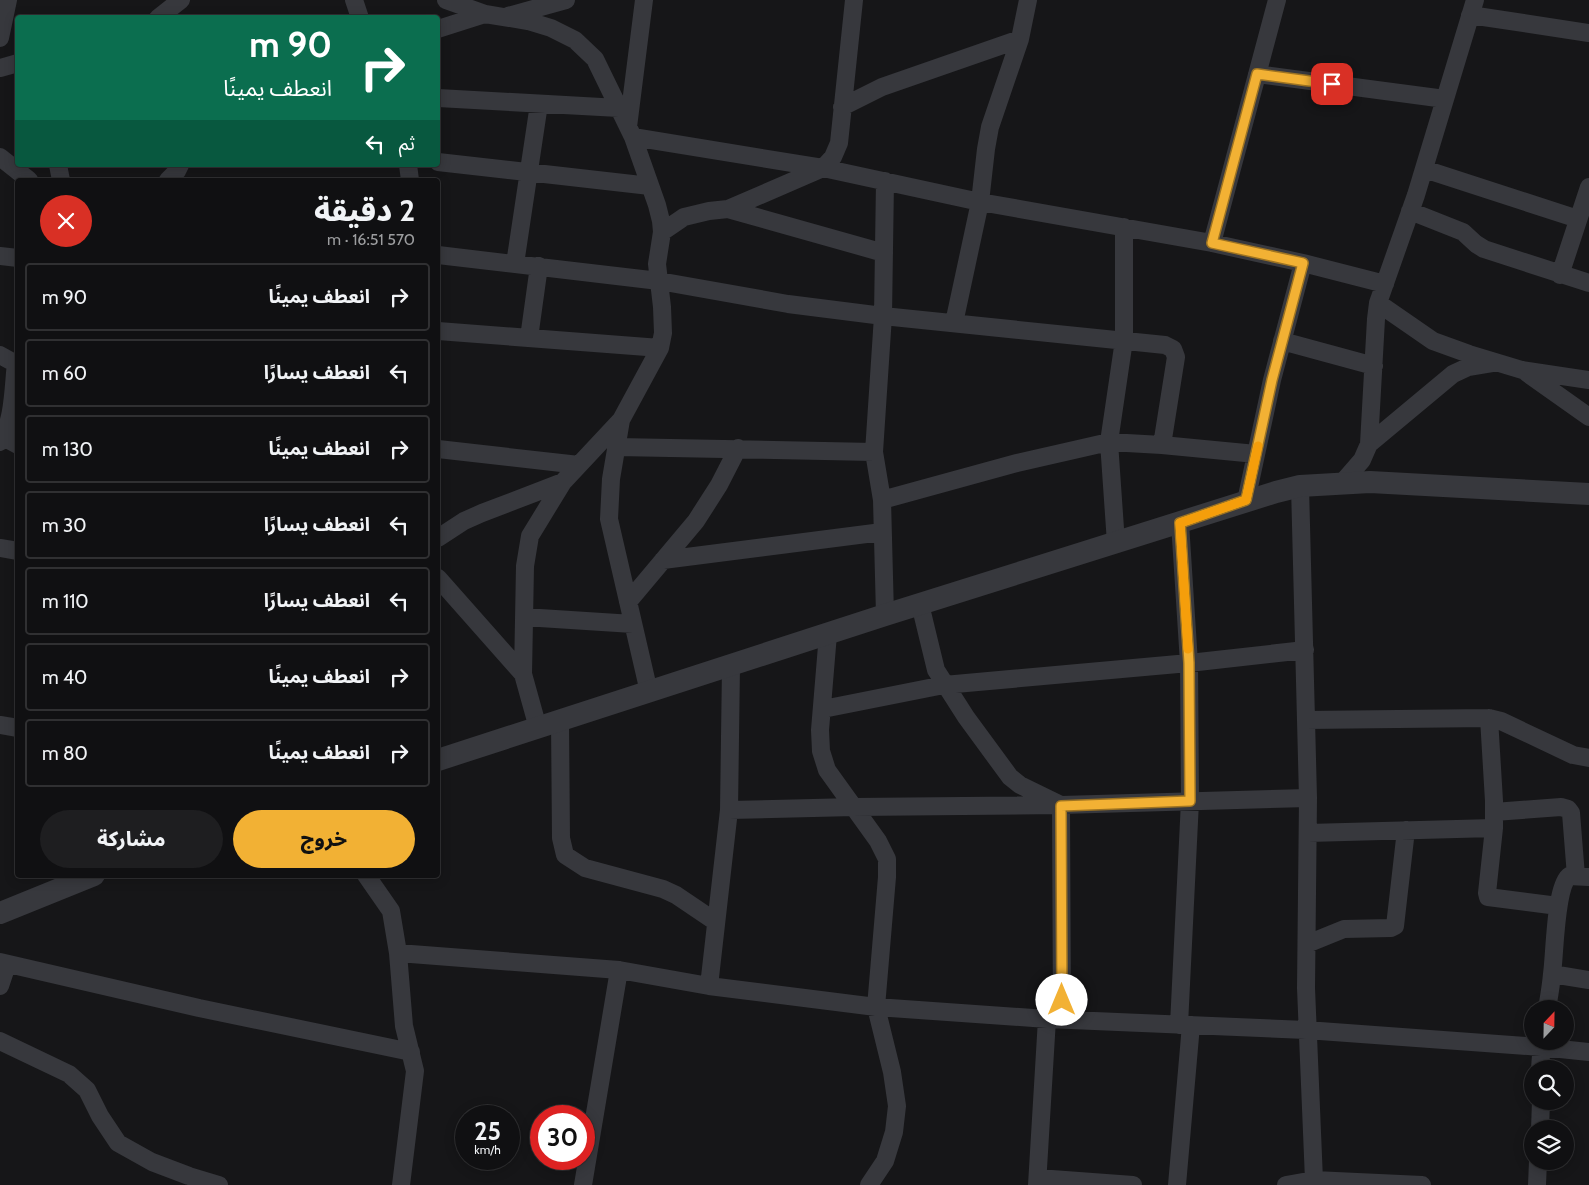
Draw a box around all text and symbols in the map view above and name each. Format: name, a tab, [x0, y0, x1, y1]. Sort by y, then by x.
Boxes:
text: 90 m	[249, 23, 332, 66]
icon: right	[350, 35, 415, 100]
pin	[1311, 63, 1353, 105]
icon: arrive	[1318, 70, 1346, 98]
text: انعطف يمينًا	[223, 75, 332, 102]
icon: left	[361, 130, 389, 158]
text: ثم	[399, 132, 415, 155]
text: 2 دقيقة	[314, 192, 415, 229]
button: close	[40, 195, 92, 247]
text: 570 m · 16:51	[327, 230, 415, 249]
icon: right	[385, 283, 413, 311]
text: انعطف يمينًا	[269, 285, 370, 308]
text: 90 m	[42, 286, 87, 309]
icon: left	[385, 359, 413, 387]
text: انعطف يسارًا	[264, 361, 370, 384]
text: 60 m	[42, 362, 87, 385]
icon: right	[385, 435, 413, 463]
text: انعطف يمينًا	[269, 437, 370, 460]
text: 130 m	[42, 438, 93, 461]
icon: left	[385, 511, 413, 539]
text: انعطف يسارًا	[264, 513, 370, 536]
text: 30 m	[42, 514, 87, 537]
icon: left	[385, 587, 413, 615]
text: انعطف يسارًا	[264, 589, 370, 612]
text: 110 m	[42, 590, 89, 613]
icon: right	[385, 663, 413, 691]
text: انعطف يمينًا	[269, 665, 370, 688]
text: 40 m	[42, 666, 87, 689]
icon: right	[385, 739, 413, 767]
text: انعطف يمينًا	[269, 741, 370, 764]
text: 80 m	[42, 742, 88, 765]
button: مشاركة	[40, 810, 223, 868]
button: خروج	[233, 810, 415, 868]
position arrow	[1035, 973, 1087, 1025]
north arrow	[1524, 1000, 1574, 1050]
map controls	[1524, 1000, 1574, 1170]
button: search	[1524, 1060, 1574, 1110]
speed limit sign: 30	[530, 1105, 595, 1170]
text: 25	[474, 1116, 501, 1146]
button: layers	[1524, 1120, 1574, 1170]
text: km/h	[474, 1142, 501, 1157]

